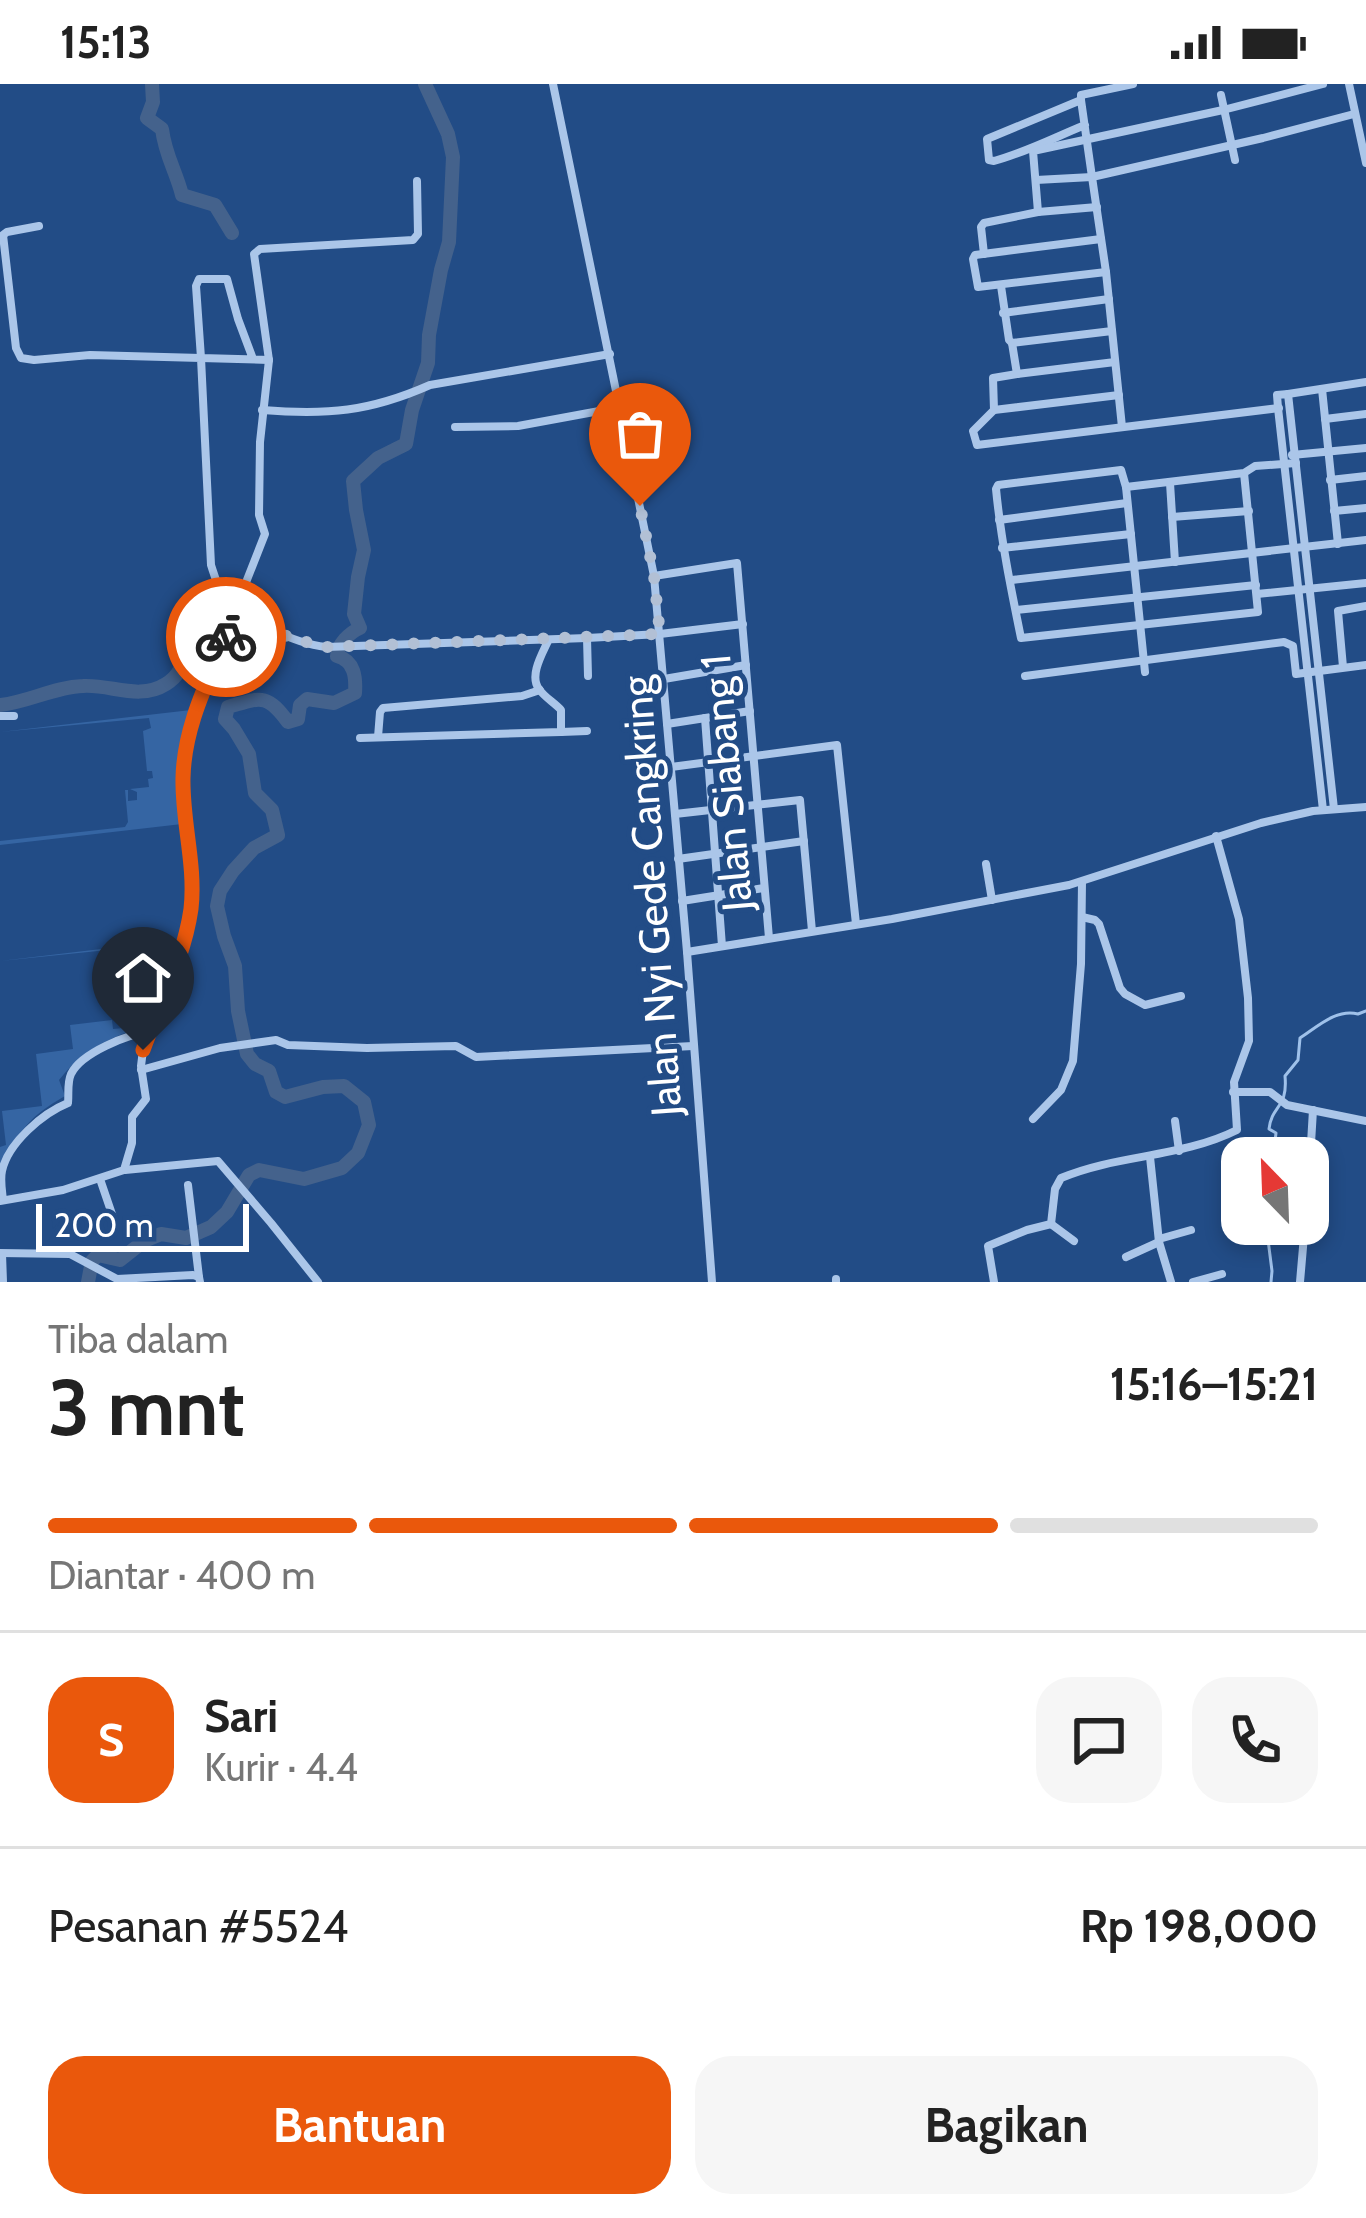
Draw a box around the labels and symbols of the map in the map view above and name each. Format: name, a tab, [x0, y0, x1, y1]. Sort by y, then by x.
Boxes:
pin	[589, 383, 691, 506]
courier	[166, 577, 286, 697]
street label: Jalan Siabang 1	[689, 652, 763, 915]
street label: Jalan Nyi Gede Cangkring	[610, 673, 692, 1119]
pin	[92, 927, 194, 1050]
north arrow	[1221, 1137, 1329, 1245]
scale bar	[36, 1198, 249, 1251]

